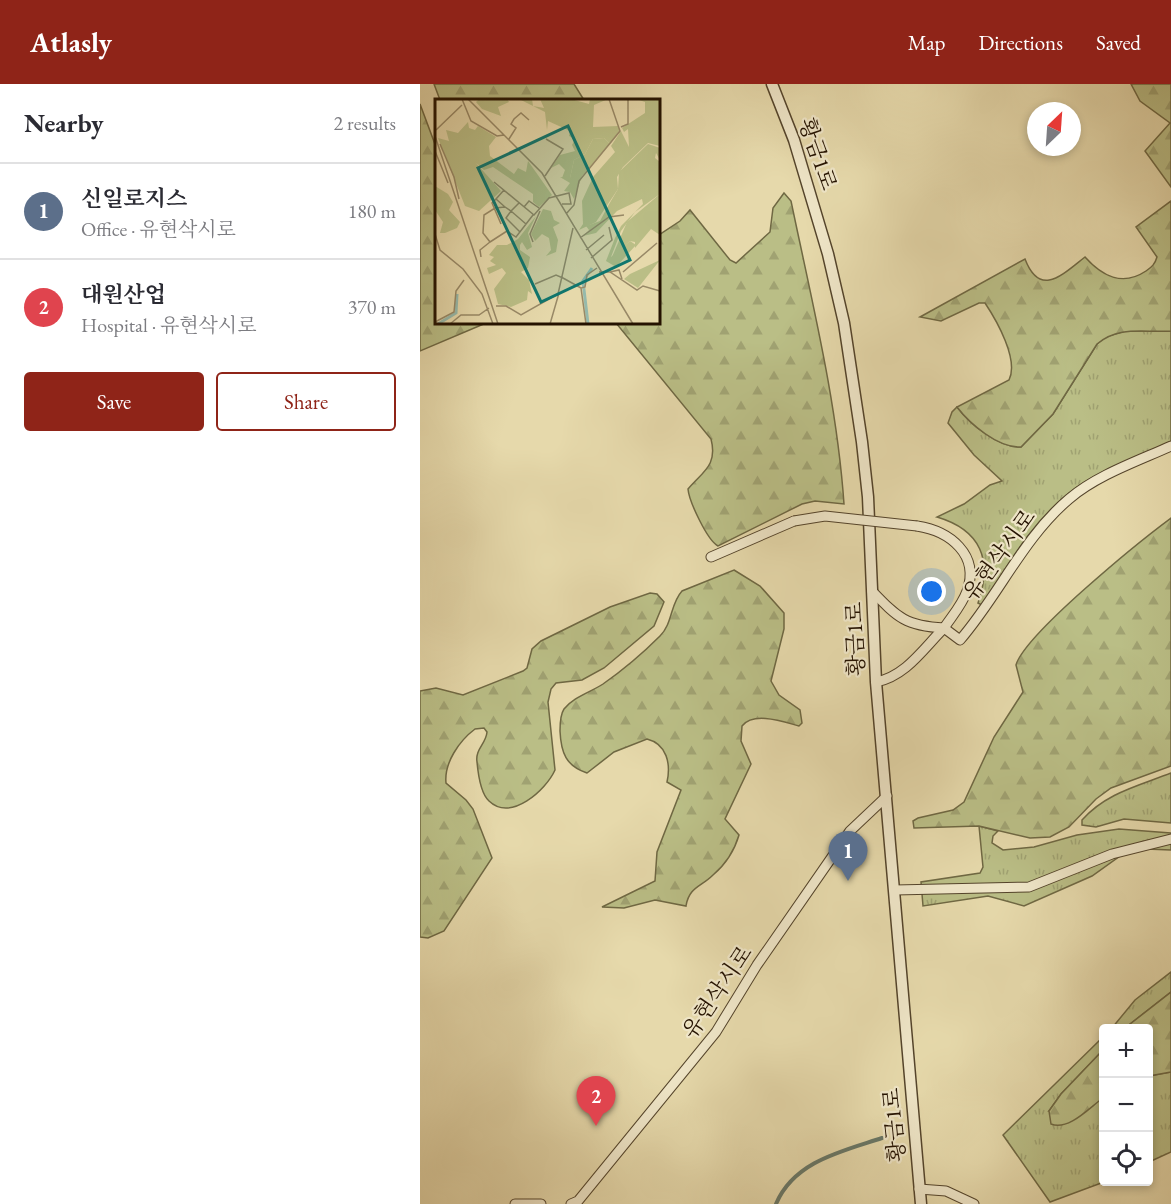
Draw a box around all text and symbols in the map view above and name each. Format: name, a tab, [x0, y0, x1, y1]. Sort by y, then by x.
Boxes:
text: Atlasly	[30, 24, 112, 60]
text: Map	[908, 29, 945, 56]
text: Directions	[978, 29, 1063, 56]
text: Saved	[1096, 29, 1141, 56]
inset map	[435, 99, 660, 324]
north arrow	[1027, 102, 1081, 156]
text: Nearby	[24, 106, 104, 140]
text: 2 results	[333, 110, 396, 136]
street label: 황금1로	[792, 114, 844, 194]
text: 신일로지스	[81, 184, 187, 213]
text: 1	[38, 198, 49, 224]
text: 180 m	[348, 198, 396, 224]
text: Office · 유현삭시로	[81, 216, 236, 242]
text: 대원산업	[81, 280, 166, 309]
text: 2	[38, 294, 49, 320]
text: 370 m	[348, 294, 396, 320]
text: Hospital · 유현삭시로	[81, 312, 257, 338]
button: Save	[24, 372, 204, 431]
button: Share	[216, 372, 396, 431]
street label: 유현삭시로	[956, 503, 1042, 607]
your location	[917, 577, 946, 606]
street label: 황금1로	[839, 601, 871, 677]
pin: 1	[828, 832, 868, 881]
street label: 유현삭시로	[675, 940, 759, 1044]
map controls	[1099, 1024, 1153, 1186]
button: +	[1099, 1024, 1153, 1078]
pin: 2	[576, 1076, 615, 1126]
button: −	[1099, 1078, 1153, 1132]
street label: 황금1로	[876, 1087, 912, 1163]
button: locate	[1099, 1132, 1153, 1186]

